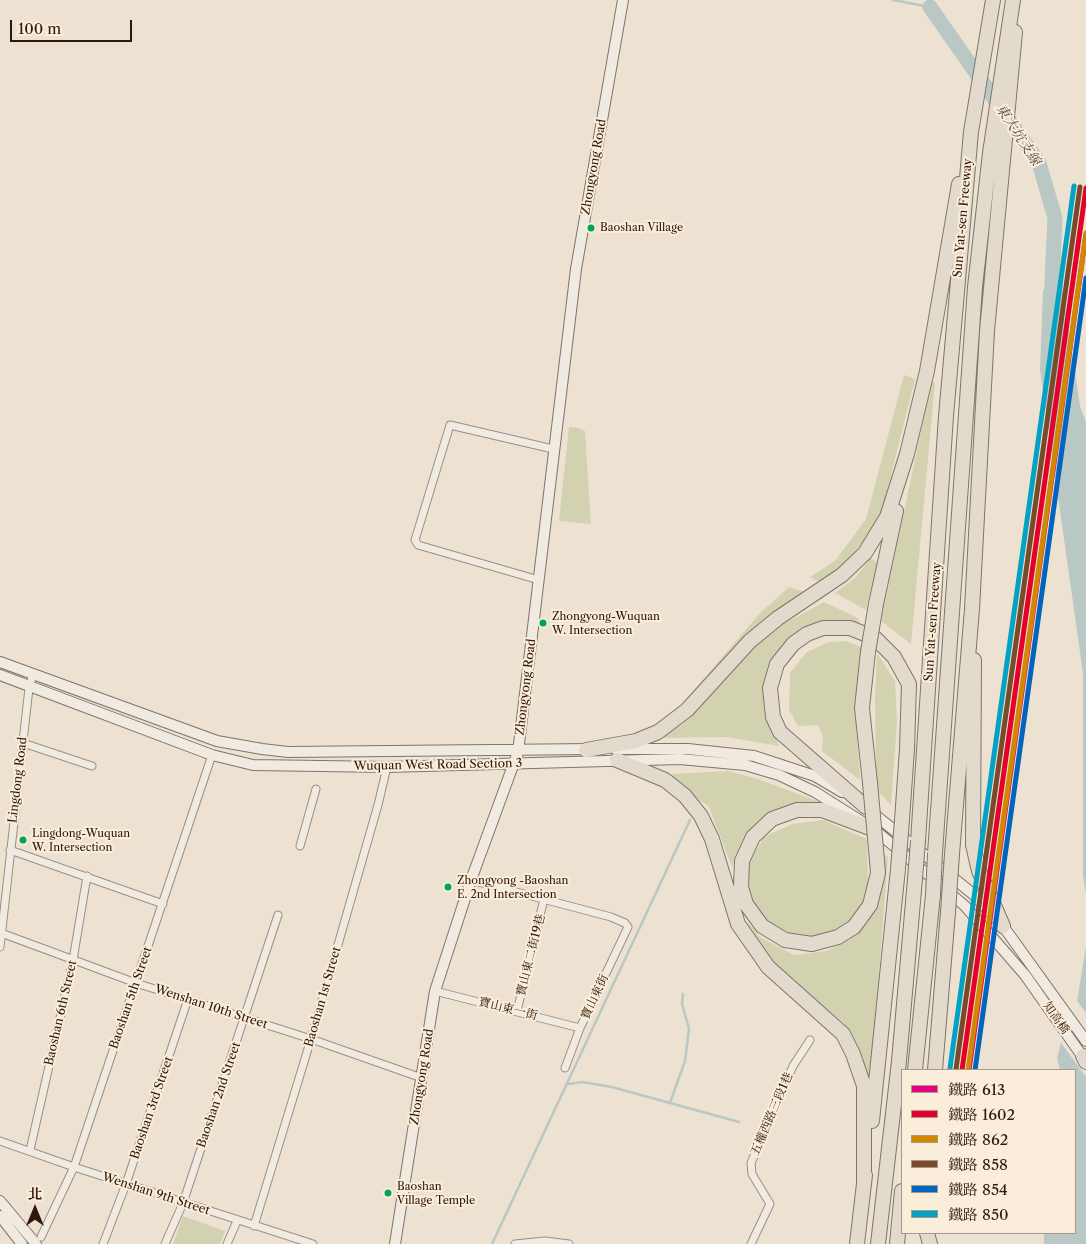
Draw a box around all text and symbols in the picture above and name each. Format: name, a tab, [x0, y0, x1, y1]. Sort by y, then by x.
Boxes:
scale bar	[12, 10, 135, 42]
text: 100 m	[18, 19, 61, 38]
water label: 東大坑支線	[992, 101, 1044, 169]
street label: Zhongyong Road	[578, 118, 610, 216]
street label: Sun Yat-sen Freeway	[951, 158, 975, 278]
place label: Baoshan Village	[600, 221, 683, 235]
marker: Baoshan Village	[586, 223, 596, 233]
street label: Sun Yat-sen Freeway	[922, 562, 944, 682]
place label: Zhongyong-Wuquan W. Intersection	[552, 610, 660, 636]
marker: Zhongyong-Wuquan W. Intersection	[538, 618, 548, 628]
street label: Zhongyong Road	[513, 638, 539, 736]
street label: Lingdong Road	[6, 736, 30, 824]
street label: Wuquan West Road Section 3	[354, 756, 522, 774]
place label: Lingdong-Wuquan W. Intersection	[32, 827, 130, 853]
marker: Lingdong-Wuquan W. Intersection	[18, 835, 28, 845]
place label: Zhongyong -Baoshan E. 2nd Intersection	[457, 874, 568, 900]
marker: Zhongyong -Baoshan E. 2nd Intersection	[443, 882, 453, 892]
street label: 寶山東二街19巷	[514, 912, 548, 998]
street label: Baoshan 5th Street	[107, 945, 155, 1051]
street label: Baoshan 1st Street	[302, 945, 344, 1049]
street label: Baoshan 6th Street	[42, 959, 80, 1067]
street label: 寶山東街	[578, 972, 612, 1022]
street label: Wenshan 10th Street	[153, 982, 269, 1032]
street label: 寶山東一街	[477, 995, 539, 1023]
street label: 知高橋	[1040, 999, 1072, 1037]
street label: Zhongyong Road	[407, 1028, 437, 1126]
street label: Baoshan 2nd Street	[194, 1040, 244, 1150]
street label: Baoshan 3rd Street	[128, 1055, 176, 1161]
legend	[901, 1069, 1076, 1234]
street label: 五權西路三段1巷	[748, 1070, 796, 1158]
text: 鐵路 613	[948, 1080, 1005, 1099]
text: 鐵路 1602	[948, 1105, 1015, 1124]
text: 鐵路 862	[948, 1130, 1008, 1149]
text: 鐵路 858	[948, 1155, 1008, 1174]
street label: Wenshan 9th Street	[100, 1170, 212, 1218]
place label: Baoshan Village Temple	[397, 1180, 475, 1206]
text: 鐵路 854	[948, 1180, 1008, 1199]
north arrow	[10, 1184, 60, 1234]
text: 北	[28, 1185, 42, 1203]
marker: Baoshan Village Temple	[383, 1188, 393, 1198]
text: 鐵路 850	[948, 1205, 1009, 1224]

